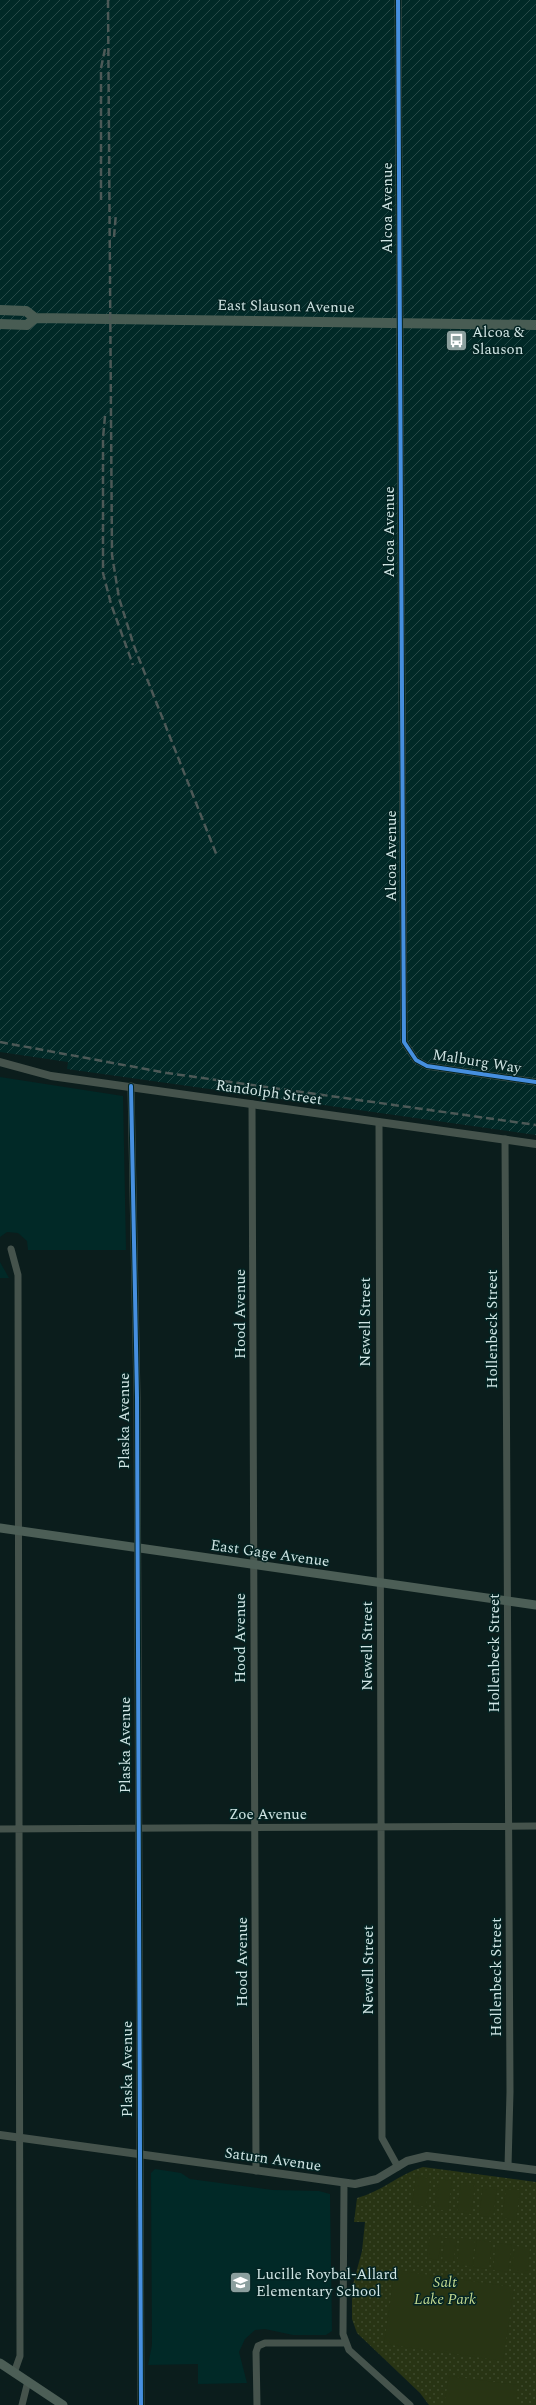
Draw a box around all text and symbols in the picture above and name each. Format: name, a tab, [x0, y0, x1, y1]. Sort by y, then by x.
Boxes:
street label: Alcoa Avenue	[376, 162, 399, 254]
street label: East Slauson Avenue	[217, 294, 355, 319]
place label: Alcoa & Slauson	[472, 321, 525, 361]
bus stop icon: Alcoa & Slauson	[443, 328, 469, 354]
street label: Alcoa Avenue	[378, 486, 401, 578]
street label: Alcoa Avenue	[380, 810, 403, 902]
street label: Malburg Way	[431, 1043, 524, 1080]
street label: Randolph Street	[214, 1074, 324, 1111]
street label: Hood Avenue	[229, 1269, 252, 1359]
street label: Hollenbeck Street	[481, 1269, 504, 1389]
street label: Newell Street	[354, 1277, 377, 1367]
street label: Plaska Avenue	[113, 1373, 136, 1469]
street label: East Gage Avenue	[209, 1534, 331, 1573]
street label: Hood Avenue	[229, 1593, 252, 1683]
street label: Hollenbeck Street	[483, 1593, 506, 1713]
street label: Newell Street	[356, 1601, 379, 1691]
street label: Plaska Avenue	[114, 1697, 137, 1793]
street label: Zoe Avenue	[229, 1803, 307, 1826]
street label: Hood Avenue	[231, 1917, 254, 2007]
street label: Hollenbeck Street	[485, 1917, 508, 2037]
street label: Newell Street	[357, 1925, 380, 2015]
street label: Plaska Avenue	[116, 2021, 139, 2117]
street label: Saturn Avenue	[223, 2141, 323, 2178]
place label: Lucille Roybal-Allard Elementary School	[256, 2263, 398, 2303]
school or university icon: Lucille Roybal-Allard Elementary School	[228, 2270, 254, 2296]
park label: Salt Lake Park	[414, 2271, 476, 2311]

